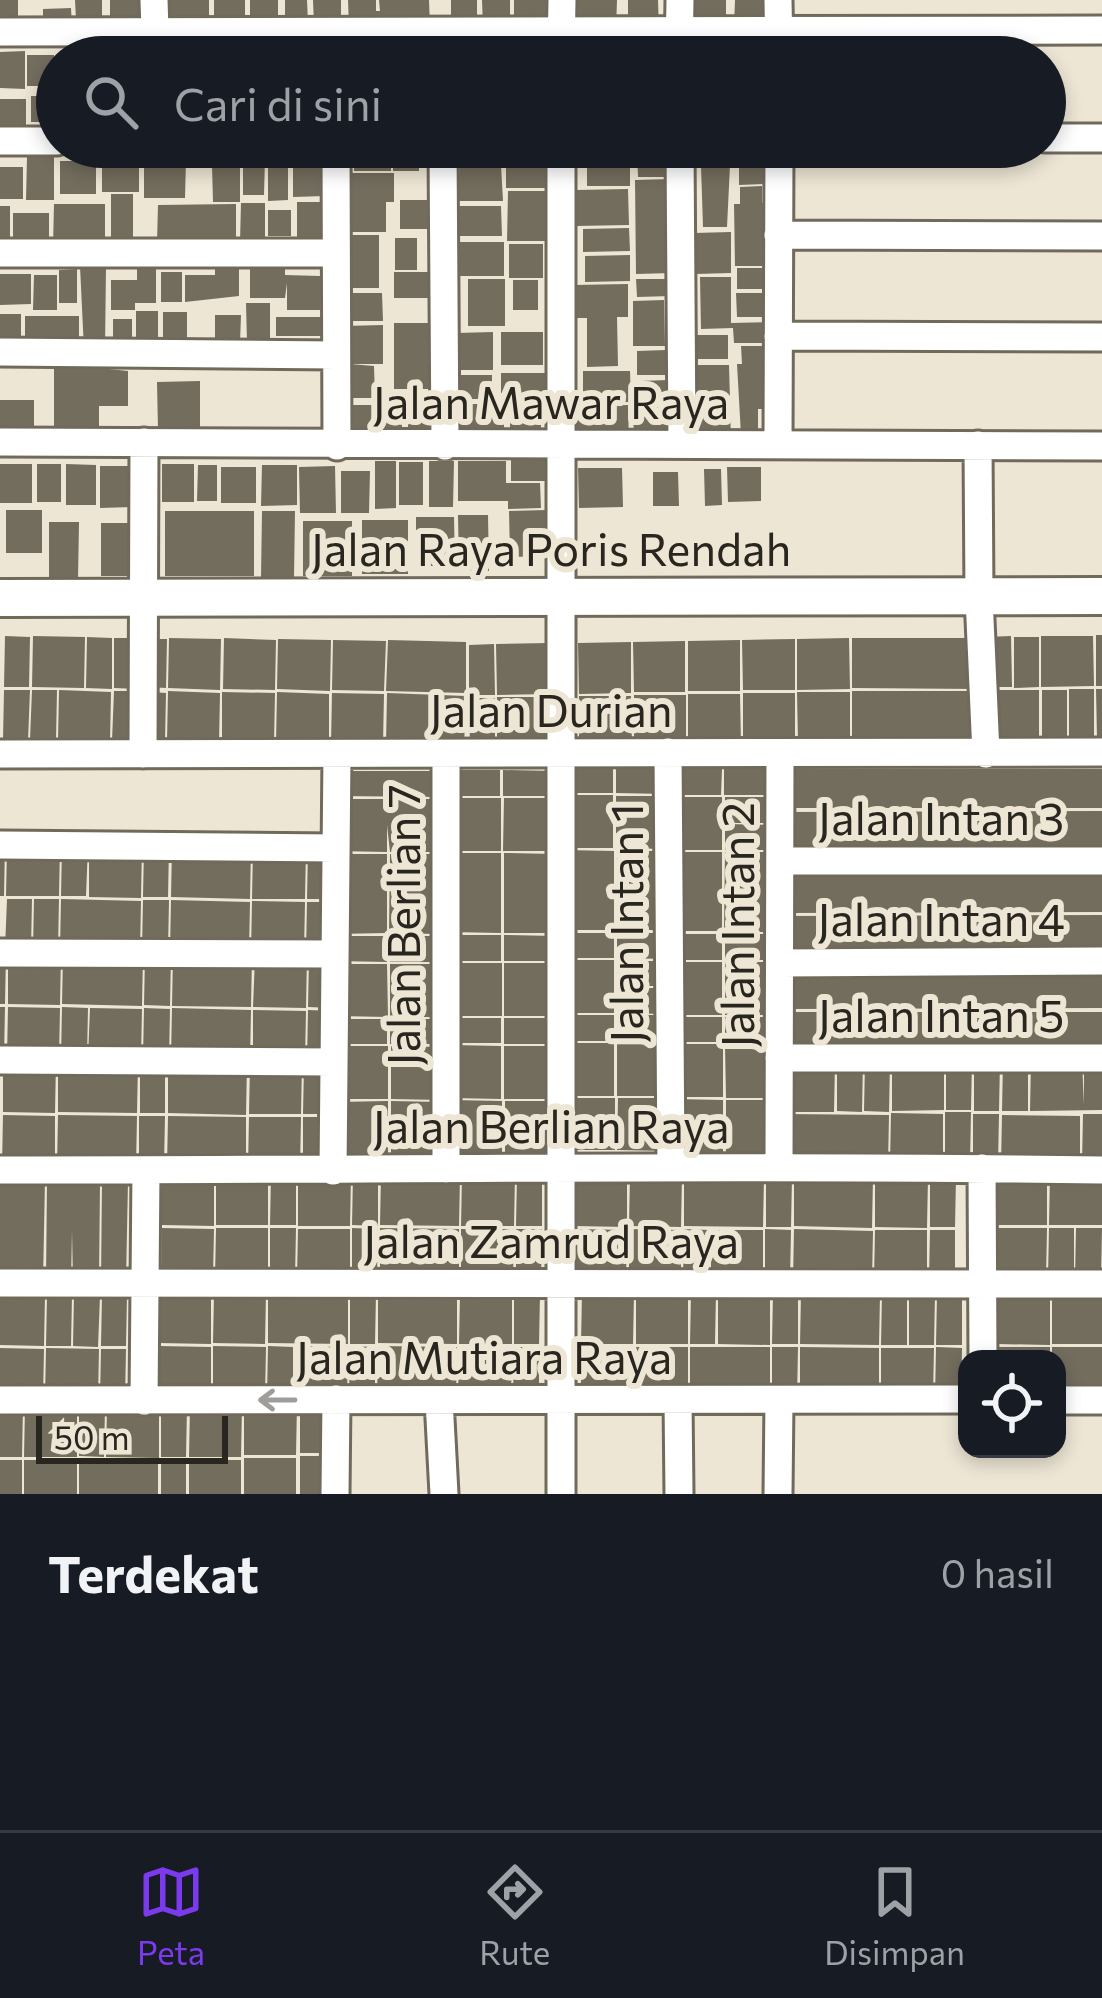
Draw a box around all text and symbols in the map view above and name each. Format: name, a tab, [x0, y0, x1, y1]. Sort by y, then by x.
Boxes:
search box	[36, 36, 1066, 168]
icon: search	[78, 69, 144, 135]
text: Cari di sini	[174, 75, 382, 130]
street label: Jalan Mawar Raya	[373, 373, 729, 428]
street label: Jalan Raya Poris Rendah	[311, 520, 791, 575]
street label: Jalan Durian	[429, 681, 673, 736]
street label: Jalan Berlian 7	[374, 784, 429, 1066]
street label: Jalan Intan 3	[818, 789, 1064, 844]
street label: Jalan Intan 2	[708, 802, 763, 1048]
street label: Jalan Intan 1	[597, 803, 652, 1043]
street label: Jalan Intan 4	[817, 890, 1065, 945]
street label: Jalan Intan 5	[818, 986, 1064, 1041]
street label: Jalan Berlian Raya	[372, 1097, 730, 1152]
street label: Jalan Zamrud Raya	[363, 1212, 739, 1267]
street label: Jalan Mutiara Raya	[296, 1328, 672, 1383]
map controls	[958, 1350, 1066, 1458]
button: locate	[958, 1350, 1066, 1458]
one-way arrow	[258, 1388, 297, 1411]
scale bar	[36, 1410, 228, 1463]
text: 50 m	[54, 1416, 130, 1457]
text: Terdekat	[48, 1541, 259, 1604]
text: 0 hasil	[941, 1548, 1054, 1596]
tab: Peta	[137, 1859, 205, 1972]
tab: Rute	[479, 1859, 550, 1972]
tab: Disimpan	[824, 1859, 965, 1972]

